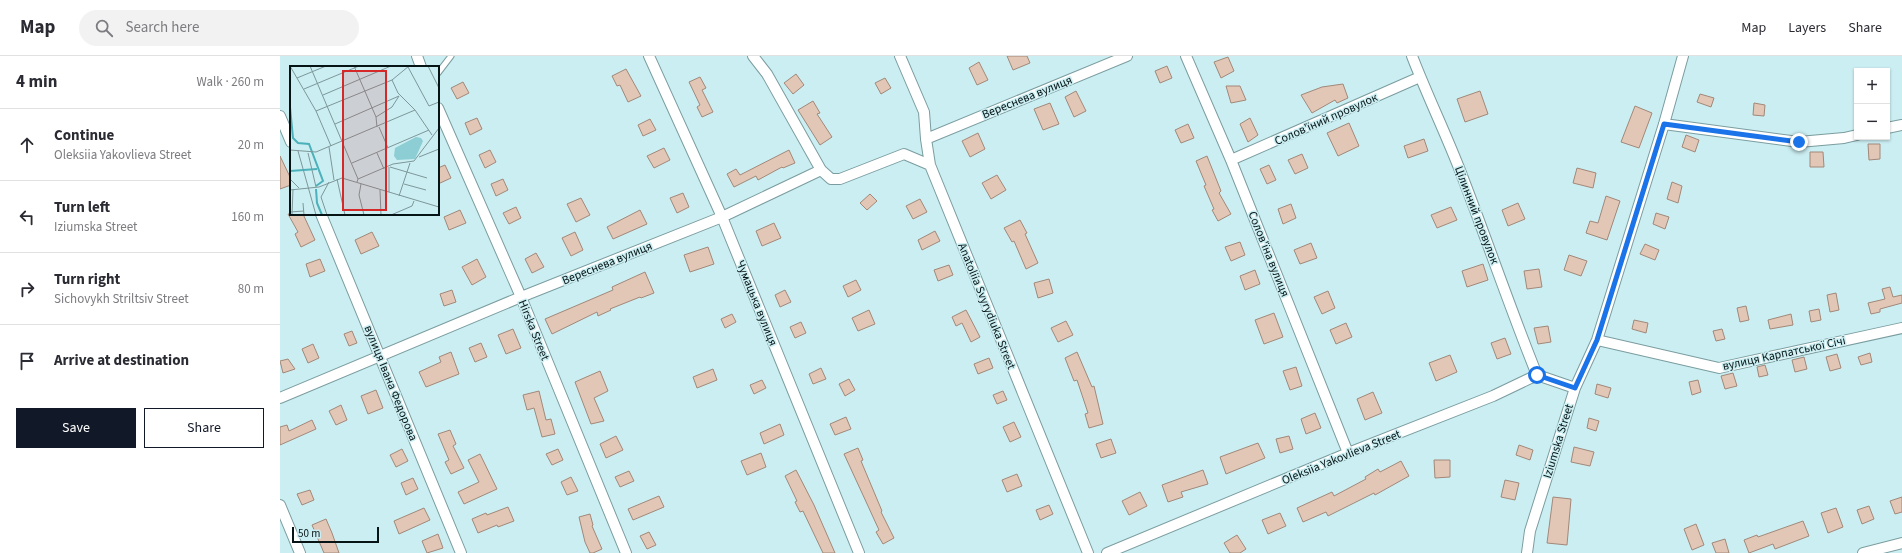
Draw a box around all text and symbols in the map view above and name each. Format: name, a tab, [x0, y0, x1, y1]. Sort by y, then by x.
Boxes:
search box	[79, 10, 359, 46]
text: Map	[20, 14, 55, 41]
icon: search	[93, 17, 115, 39]
text: Search here	[125, 17, 199, 38]
text: Map	[1741, 18, 1766, 38]
text: Layers	[1788, 18, 1826, 38]
text: Share	[1848, 18, 1882, 38]
inset map	[290, 66, 439, 215]
map controls	[1854, 68, 1890, 140]
button: +	[1854, 68, 1890, 104]
text: 4 min	[16, 70, 57, 94]
street label: Вереснева вулиця	[980, 72, 1075, 123]
text: Walk · 260 m	[196, 73, 264, 91]
street label: Солов'їний провулок	[1272, 89, 1380, 150]
button: −	[1854, 104, 1890, 140]
text: Continue	[54, 125, 114, 146]
route end	[1790, 133, 1808, 151]
icon: ahead	[16, 134, 38, 156]
text: 20 m	[238, 136, 264, 154]
text: Oleksiia Yakovlieva Street	[54, 146, 192, 164]
street label: Цілинний провулок	[1450, 164, 1503, 267]
text: Turn left	[54, 197, 110, 218]
icon: left	[16, 206, 38, 228]
text: 160 m	[231, 208, 264, 226]
street label: Солов'їна вулиця	[1244, 209, 1293, 300]
text: Iziumska Street	[54, 218, 137, 236]
street label: Вереснева вулиця	[560, 238, 655, 289]
street label: Anatoliia Svyrydiuka Street	[953, 240, 1020, 372]
street label: Чумацька вулиця	[732, 258, 781, 349]
text: Turn right	[54, 269, 120, 290]
icon: right	[16, 278, 38, 300]
text: 80 m	[238, 280, 264, 298]
text: Sichovykh Striltsiv Street	[54, 290, 189, 308]
street label: Hirska Street	[514, 297, 553, 363]
street label: вулиця Івана Федорова	[360, 323, 422, 444]
street label: вулиця Карпатської Січі	[1721, 332, 1847, 375]
icon: arrive	[16, 350, 38, 372]
text: Arrive at destination	[54, 350, 189, 371]
route start	[1528, 366, 1546, 384]
street label: Iziumska Street	[1539, 402, 1578, 480]
button: Save	[16, 408, 136, 448]
button: Share	[144, 408, 264, 448]
street label: Oleksiia Yakovlieva Street	[1279, 426, 1403, 489]
scale bar	[292, 525, 379, 544]
text: 50 m	[298, 526, 320, 541]

